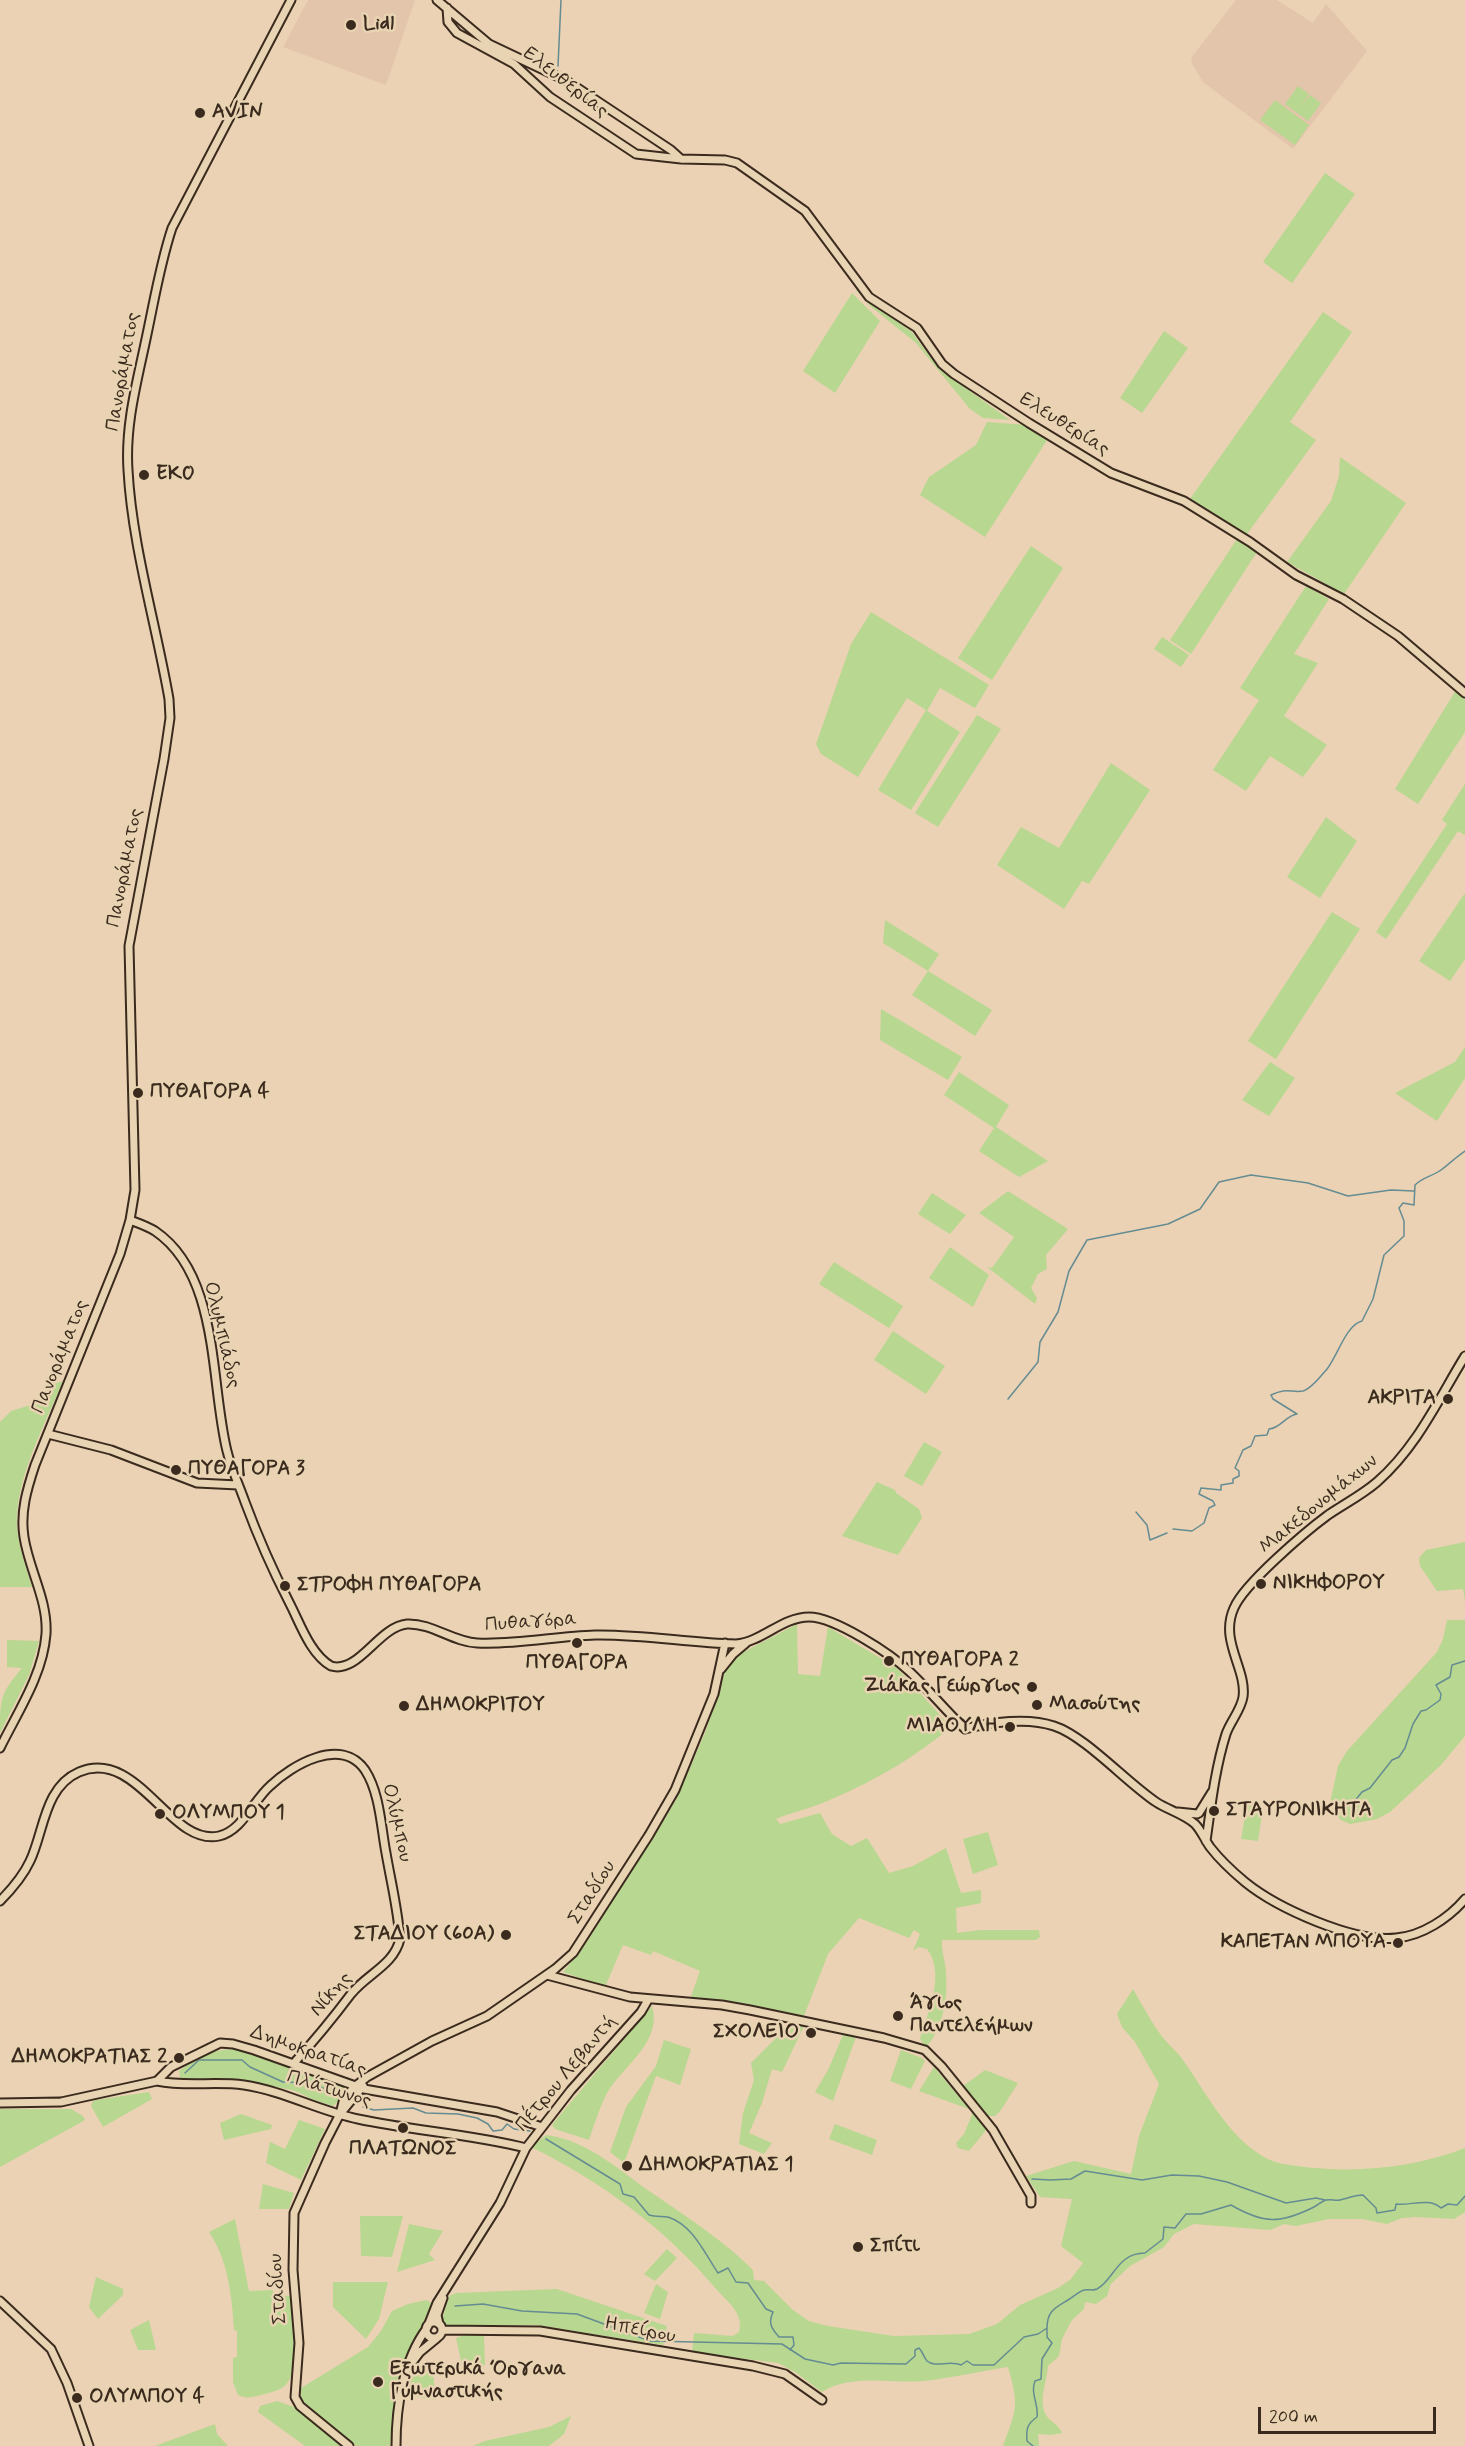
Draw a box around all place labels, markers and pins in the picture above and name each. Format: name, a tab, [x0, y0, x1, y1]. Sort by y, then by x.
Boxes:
place label: Lidl	[363, 13, 394, 37]
marker: Lidl	[344, 18, 358, 32]
place label: AVIN	[212, 101, 263, 125]
marker: AVIN	[193, 106, 207, 120]
place label: EKO	[156, 463, 195, 487]
marker: EKO	[137, 468, 151, 482]
place label: ΠΥΘΑΓΟΡΑ 4	[150, 1081, 269, 1105]
marker: ΠΥΘΑΓΟΡΑ 4	[131, 1086, 145, 1100]
place label: ΑΚΡΙΤΑ	[1367, 1387, 1436, 1411]
marker: ΑΚΡΙΤΑ	[1441, 1392, 1455, 1406]
place label: ΠΥΘΑΓΟΡΑ 3	[188, 1458, 305, 1482]
marker: ΠΥΘΑΓΟΡΑ 3	[169, 1463, 183, 1477]
place label: ΝΙΚΗΦΟΡΟΥ	[1273, 1572, 1385, 1596]
place label: ΣΤΡΟΦΗ ΠΥΘΑΓΟΡΑ	[297, 1574, 481, 1598]
marker: ΝΙΚΗΦΟΡΟΥ	[1254, 1577, 1268, 1591]
marker: ΣΤΡΟΦΗ ΠΥΘΑΓΟΡΑ	[278, 1579, 292, 1593]
marker: ΠΥΘΑΓΟΡΑ	[570, 1636, 584, 1650]
place label: ΠΥΘΑΓΟΡΑ 2	[901, 1649, 1019, 1673]
place label: ΠΥΘΑΓΟΡΑ	[526, 1652, 628, 1676]
marker: ΠΥΘΑΓΟΡΑ 2	[882, 1654, 896, 1668]
place label: Ζιάκας Γεώργιος	[864, 1675, 1020, 1699]
marker: Ζιάκας Γεώργιος	[1025, 1680, 1039, 1694]
place label: Μασούτης	[1049, 1693, 1140, 1717]
place label: ΔΗΜΟΚΡΙΤΟΥ	[416, 1694, 545, 1718]
marker: Μασούτης	[1030, 1698, 1044, 1712]
marker: ΔΗΜΟΚΡΙΤΟΥ	[397, 1699, 411, 1713]
place label: ΜΙΑΟΥΛΗ	[907, 1715, 998, 1739]
marker: ΜΙΑΟΥΛΗ	[1003, 1720, 1017, 1734]
place label: ΣΤΑΥΡΟΝΙΚΗΤΑ	[1226, 1799, 1372, 1823]
place label: ΟΛΥΜΠΟΥ 1	[172, 1802, 285, 1826]
marker: ΣΤΑΥΡΟΝΙΚΗΤΑ	[1207, 1804, 1221, 1818]
marker: ΟΛΥΜΠΟΥ 1	[153, 1807, 167, 1821]
place label: ΣΤΑΔΙΟΥ (60A)	[354, 1923, 494, 1947]
marker: ΣΤΑΔΙΟΥ (60A)	[499, 1928, 513, 1942]
place label: ΚΑΠΕΤΑΝ ΜΠΟΥΑ	[1221, 1931, 1386, 1955]
marker: ΚΑΠΕΤΑΝ ΜΠΟΥΑ	[1391, 1936, 1405, 1950]
place label: Άγιος Παντελεήμων	[910, 1992, 1033, 2039]
marker: Άγιος Παντελεήμων	[891, 2009, 905, 2023]
place label: ΣΧΟΛΕΙΟ	[713, 2021, 799, 2045]
marker: ΣΧΟΛΕΙΟ	[804, 2026, 818, 2040]
place label: ΔΗΜΟΚΡΑΤΙΑΣ 2	[12, 2046, 167, 2070]
marker: ΔΗΜΟΚΡΑΤΙΑΣ 2	[172, 2051, 186, 2065]
marker: ΠΛΑΤΩΝΟΣ	[396, 2121, 410, 2135]
place label: ΠΛΑΤΩΝΟΣ	[349, 2138, 457, 2162]
place label: ΔΗΜΟΚΡΑΤΙΑΣ 1	[639, 2154, 794, 2178]
marker: ΔΗΜΟΚΡΑΤΙΑΣ 1	[620, 2159, 634, 2173]
place label: Σπίτι	[870, 2235, 920, 2259]
marker: Σπίτι	[851, 2240, 865, 2254]
place label: Εξωτερικά Όργανα Γυμναστικής	[390, 2358, 566, 2405]
marker: Εξωτερικά Όργανα Γυμναστικής	[371, 2375, 385, 2389]
place label: ΟΛΥΜΠΟΥ 4	[89, 2386, 204, 2410]
marker: ΟΛΥΜΠΟΥ 4	[70, 2391, 84, 2405]

